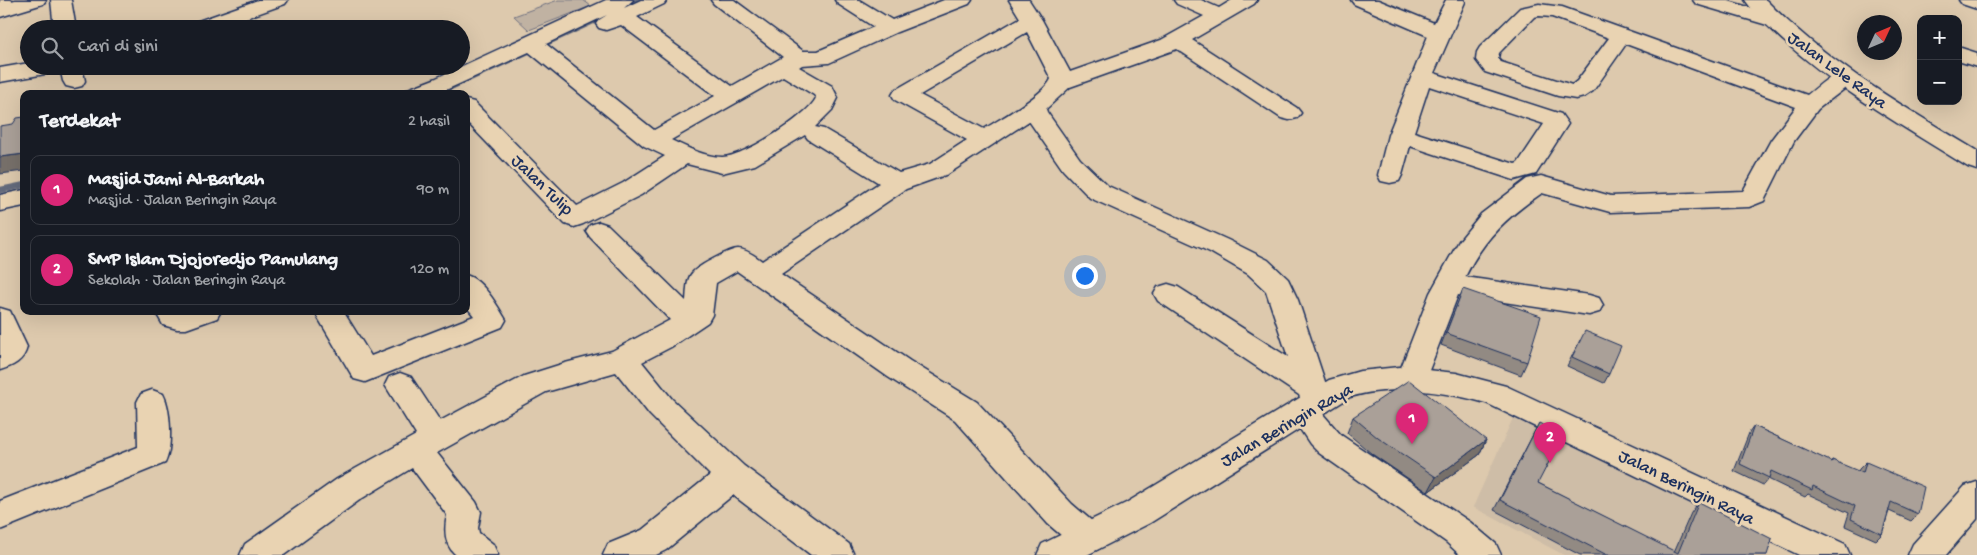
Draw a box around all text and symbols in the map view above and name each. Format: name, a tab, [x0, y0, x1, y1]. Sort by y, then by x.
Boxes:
north arrow	[1857, 15, 1902, 60]
map controls	[1917, 15, 1962, 105]
button: +	[1917, 15, 1962, 60]
search box	[20, 20, 470, 75]
street label: Jalan Lele Raya	[1783, 28, 1891, 115]
icon: search	[38, 34, 66, 62]
text: Cari di sini	[78, 36, 158, 59]
button: −	[1917, 60, 1962, 105]
text: Terdekat	[40, 110, 119, 135]
text: 2 hasil	[408, 113, 450, 132]
street label: Jalan Tulip	[506, 151, 577, 221]
text: Masjid Jami Al-Barkah	[88, 169, 264, 192]
text: 1	[54, 181, 60, 200]
text: 90 m	[417, 181, 449, 200]
text: Masjid · Jalan Beringin Raya	[88, 192, 276, 211]
text: SMP Islam Djojoredjo Pamulang	[88, 249, 338, 272]
text: 2	[53, 261, 61, 280]
text: 120 m	[410, 261, 449, 280]
your location	[1072, 263, 1098, 289]
text: Sekolah · Jalan Beringin Raya	[88, 272, 285, 291]
street label: Jalan Beringin Raya	[1218, 379, 1358, 472]
pin: 1	[1396, 403, 1428, 444]
pin: 2	[1534, 422, 1566, 463]
street label: Jalan Beringin Raya	[1614, 446, 1758, 531]

